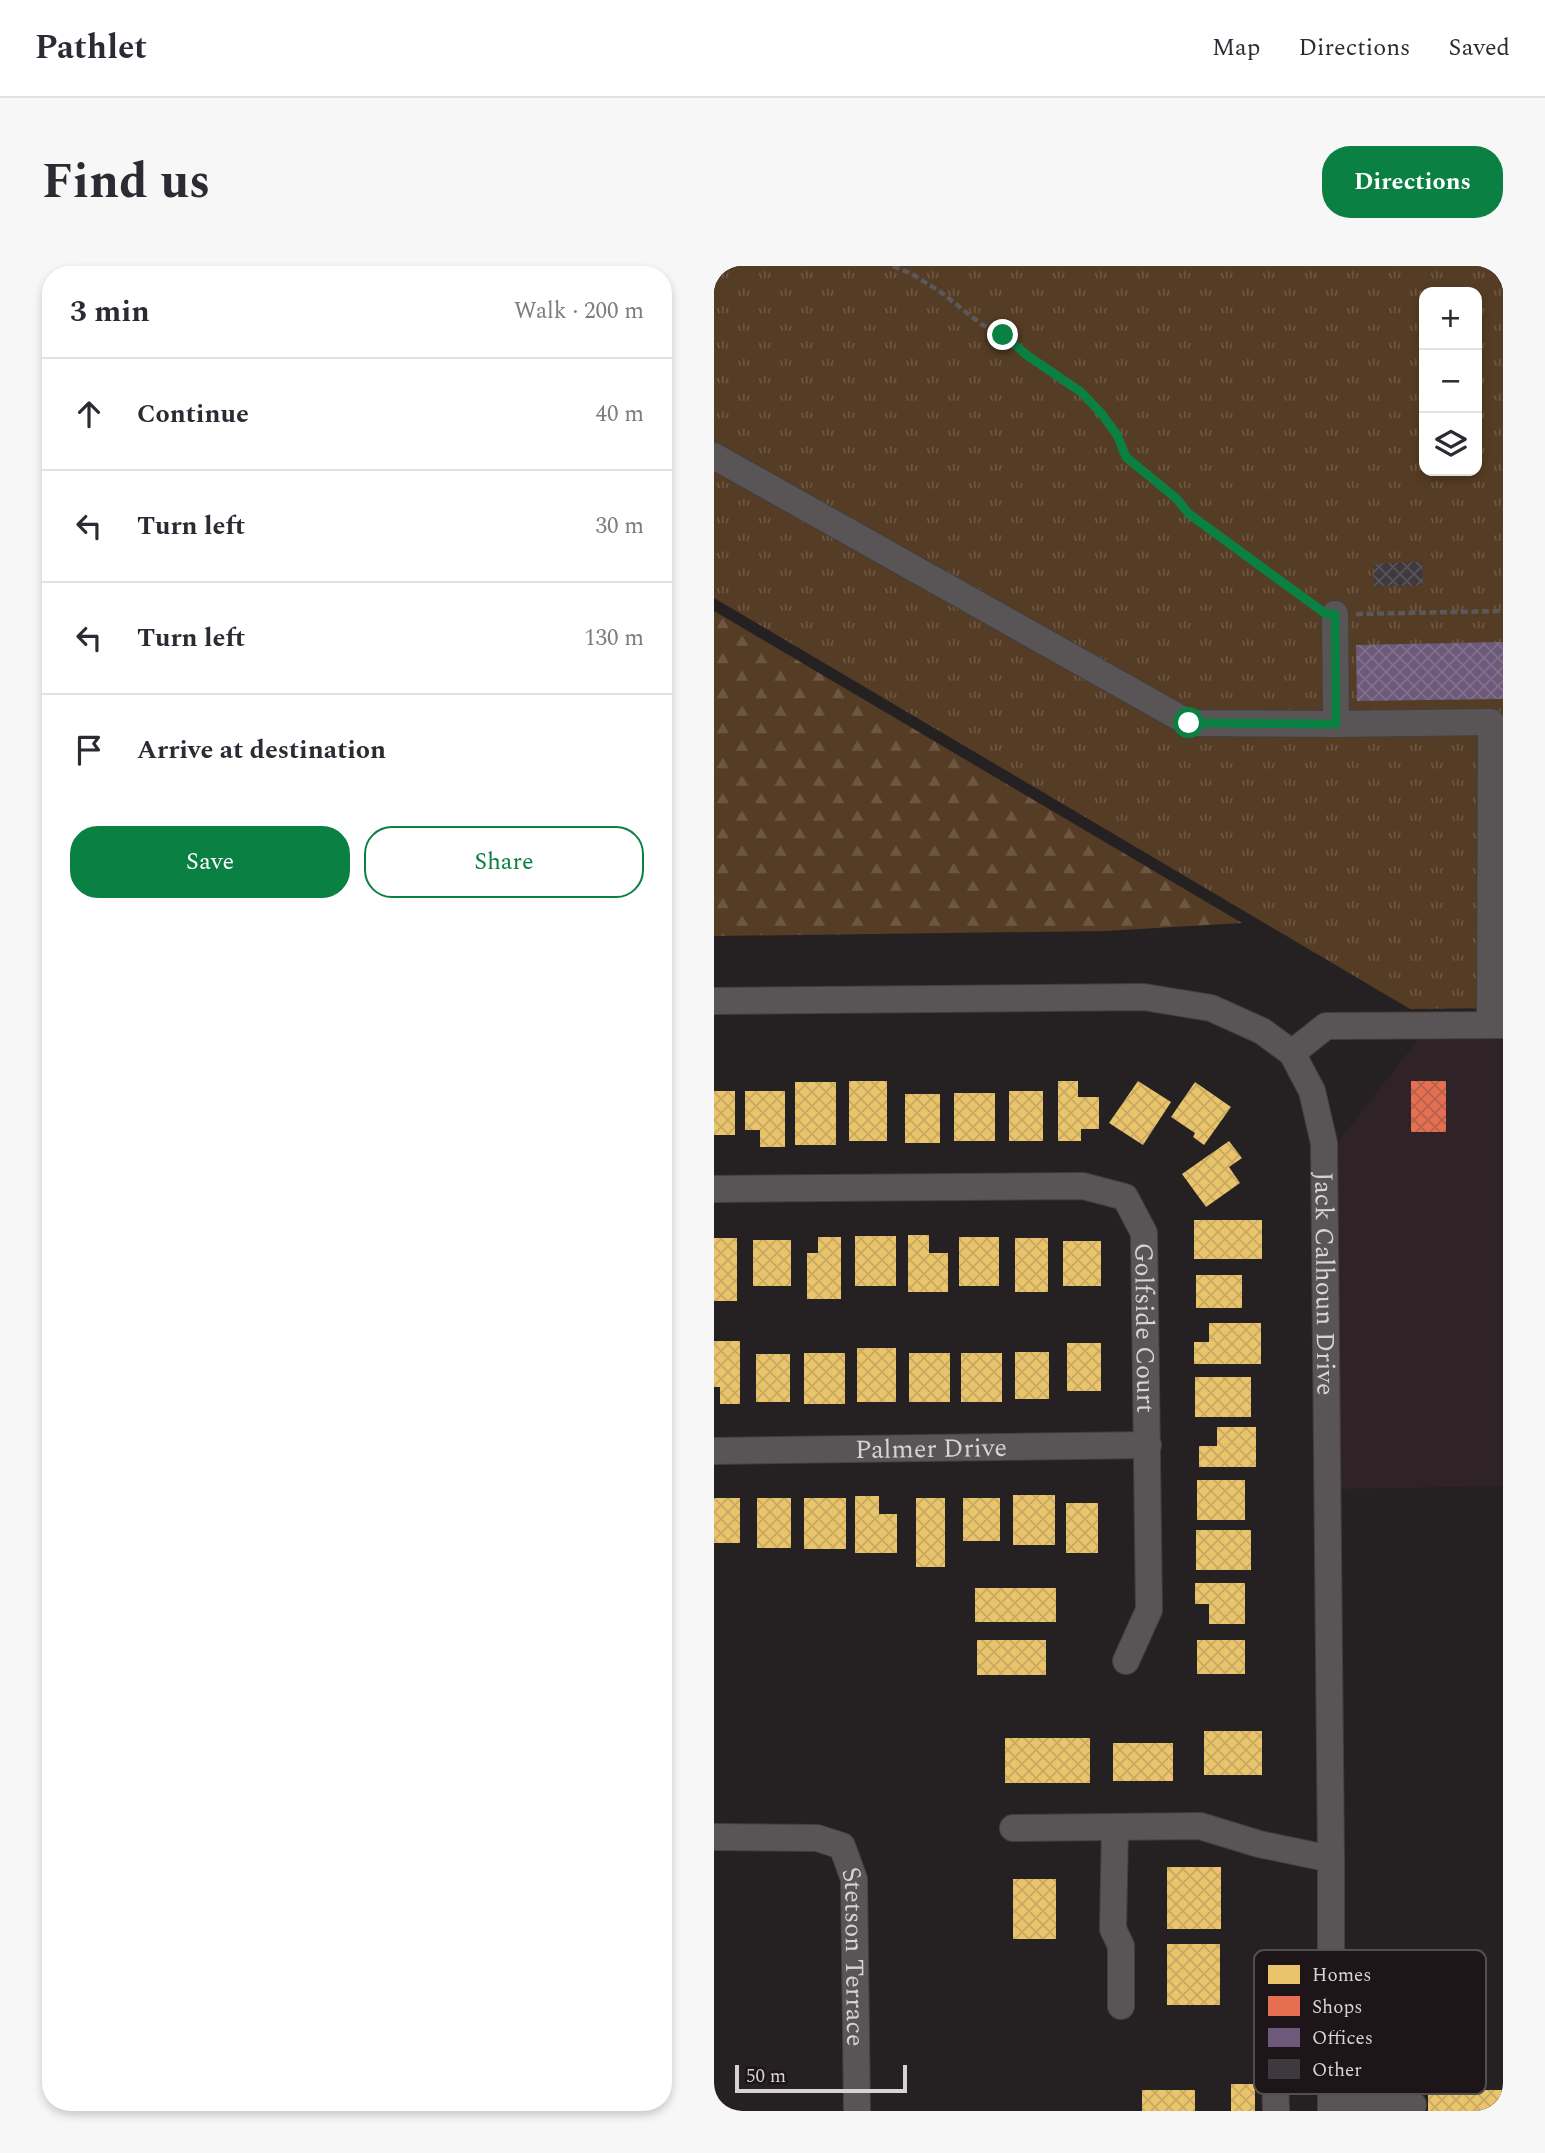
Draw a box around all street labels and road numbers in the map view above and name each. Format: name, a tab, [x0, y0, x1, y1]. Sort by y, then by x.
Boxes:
street label: Jack Calhoun Drive	[1303, 1172, 1345, 1396]
street label: Golfside Court	[1123, 1242, 1165, 1413]
street label: Palmer Drive	[855, 1428, 1007, 1470]
street label: Stetson Terrace	[830, 1861, 875, 2047]

